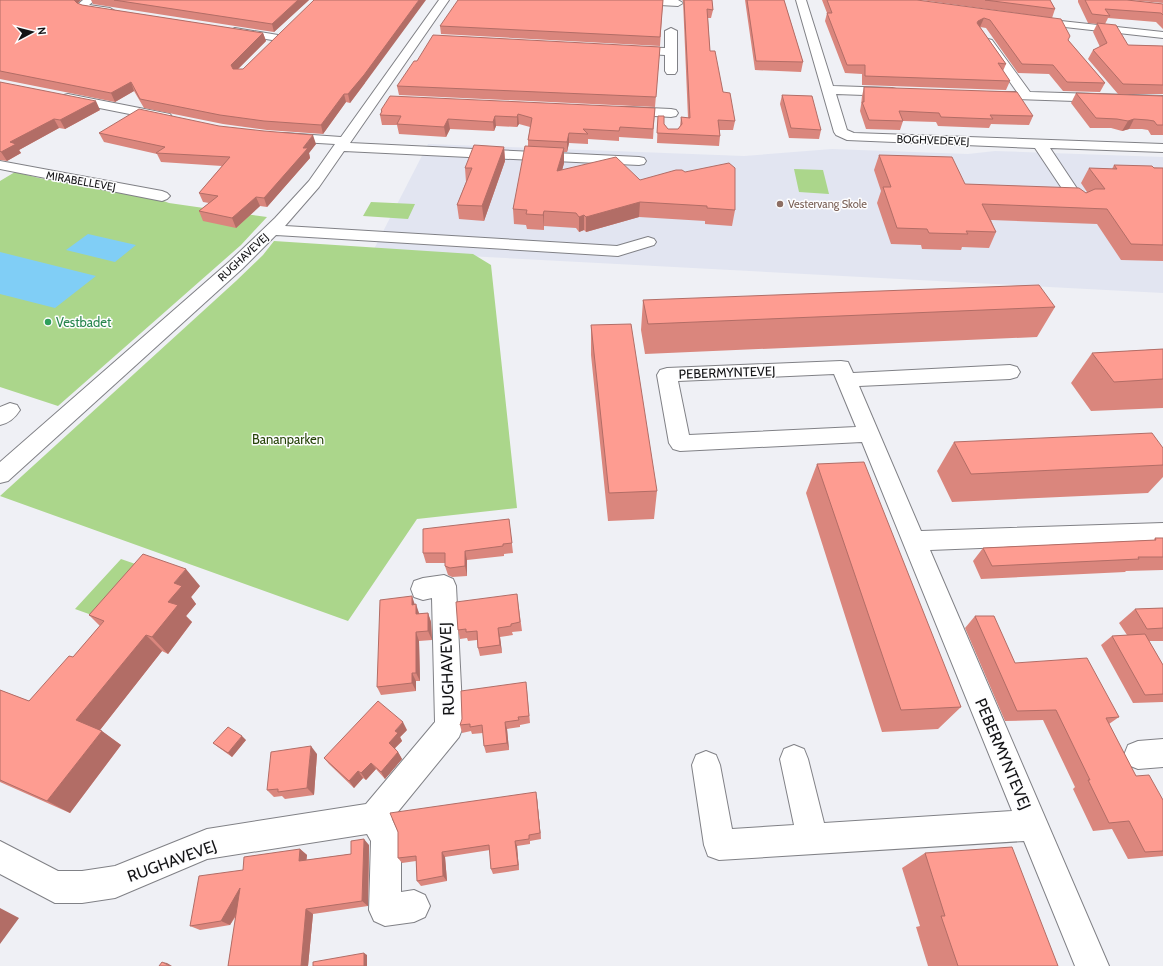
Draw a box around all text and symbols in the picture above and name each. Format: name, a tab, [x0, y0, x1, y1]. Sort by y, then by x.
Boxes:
north arrow	[12, 12, 52, 52]
text: N	[35, 26, 49, 35]
street label: BOGHVEDEVEJ	[896, 132, 970, 148]
street label: MIRABELLEVEJ	[45, 168, 117, 194]
place label: Vestervang Skole	[788, 197, 867, 211]
marker: Vestervang Skole	[775, 199, 785, 209]
street label: RUGHAVEVEJ	[215, 230, 271, 284]
place label: Vestbadet	[56, 314, 112, 330]
marker: Vestbadet	[43, 317, 53, 327]
street label: PEBERMYNTEVEJ	[678, 362, 776, 382]
park label: Bananparken	[252, 431, 324, 447]
street label: RUGHAVEVEJ	[436, 622, 458, 716]
street label: PEBERMYNTEVEJ	[971, 695, 1035, 813]
street label: RUGHAVEVEJ	[125, 836, 219, 886]

